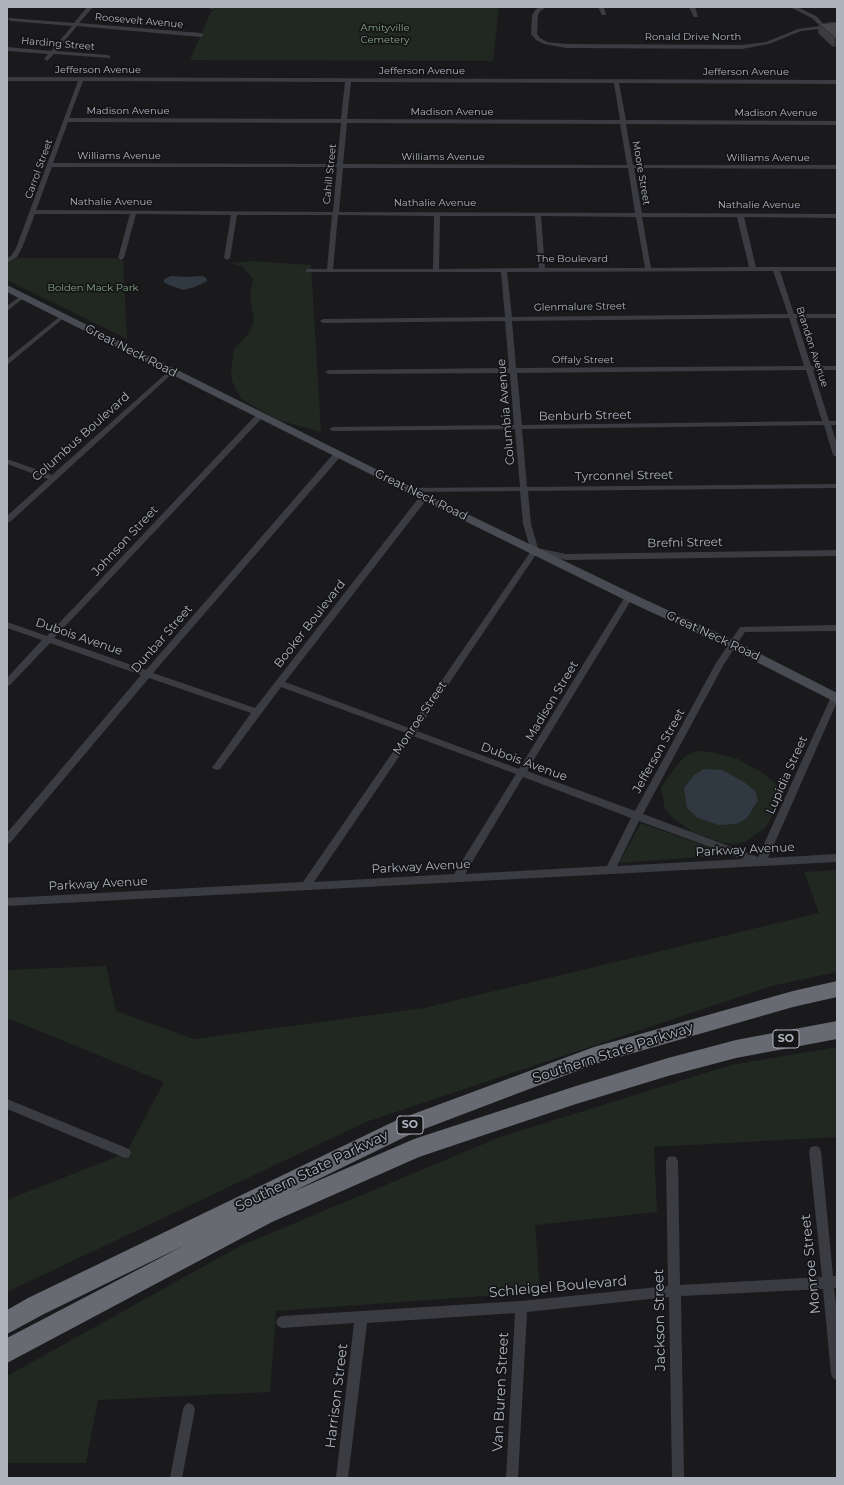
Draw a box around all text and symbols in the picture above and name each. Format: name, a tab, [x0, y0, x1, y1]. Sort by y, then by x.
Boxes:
street label: Roosevelt Avenue	[94, 11, 184, 31]
park label: Amityville Cemetery	[361, 22, 409, 46]
street label: Ronald Drive North	[645, 31, 741, 43]
street label: Harding Street	[21, 35, 95, 53]
street label: Jefferson Avenue	[55, 64, 141, 76]
street label: Jefferson Avenue	[379, 65, 465, 77]
street label: Jefferson Avenue	[703, 66, 789, 78]
street label: Madison Avenue	[86, 105, 170, 117]
street label: Madison Avenue	[410, 106, 494, 118]
street label: Madison Avenue	[734, 107, 818, 119]
street label: Carrol Street	[23, 138, 55, 200]
street label: Moore Street	[629, 140, 653, 206]
street label: Cahill Street	[321, 143, 339, 205]
street label: Williams Avenue	[77, 150, 161, 162]
street label: Williams Avenue	[401, 151, 485, 163]
street label: Williams Avenue	[726, 152, 810, 164]
street label: Nathalie Avenue	[70, 196, 152, 208]
street label: Nathalie Avenue	[394, 197, 476, 209]
street label: Nathalie Avenue	[718, 199, 800, 211]
street label: The Boulevard	[536, 253, 608, 265]
park label: Bolden Mack Park	[47, 282, 139, 294]
street label: Glenmalure Street	[534, 300, 626, 314]
street label: Brandon Avenue	[793, 305, 831, 389]
street label: Great Neck Road	[83, 322, 179, 380]
street label: Offaly Street	[552, 354, 614, 366]
street label: Columbia Avenue	[494, 358, 518, 466]
street label: Columbus Boulevard	[29, 389, 133, 485]
street label: Benburb Street	[538, 408, 632, 424]
street label: Great Neck Road	[372, 466, 470, 524]
street label: Tyrconnel Street	[575, 468, 673, 484]
street label: Johnson Street	[89, 503, 161, 579]
street label: Brefni Street	[647, 535, 723, 551]
street label: Booker Boulevard	[271, 577, 349, 671]
street label: Dunbar Street	[129, 602, 195, 676]
street label: Great Neck Road	[664, 608, 762, 664]
street label: Dubois Avenue	[34, 615, 124, 659]
street label: Madison Street	[522, 658, 582, 744]
street label: Monroe Street	[390, 678, 450, 758]
street label: Jefferson Street	[630, 706, 688, 796]
street label: Lupidia Street	[763, 734, 811, 816]
street label: Dubois Avenue	[479, 740, 569, 784]
street label: Parkway Avenue	[695, 840, 795, 860]
street label: Parkway Avenue	[371, 857, 471, 877]
street label: Parkway Avenue	[48, 874, 148, 894]
street label: Southern State Parkway	[530, 1019, 696, 1087]
road number: SO	[773, 1030, 799, 1048]
road number: SO	[397, 1116, 423, 1134]
street label: Southern State Parkway	[233, 1127, 391, 1215]
street label: Monroe Street	[797, 1213, 825, 1315]
street label: Jackson Street	[651, 1269, 669, 1371]
street label: Schleigel Boulevard	[488, 1273, 628, 1301]
street label: Van Buren Street	[489, 1332, 513, 1452]
street label: Harrison Street	[322, 1343, 352, 1449]

